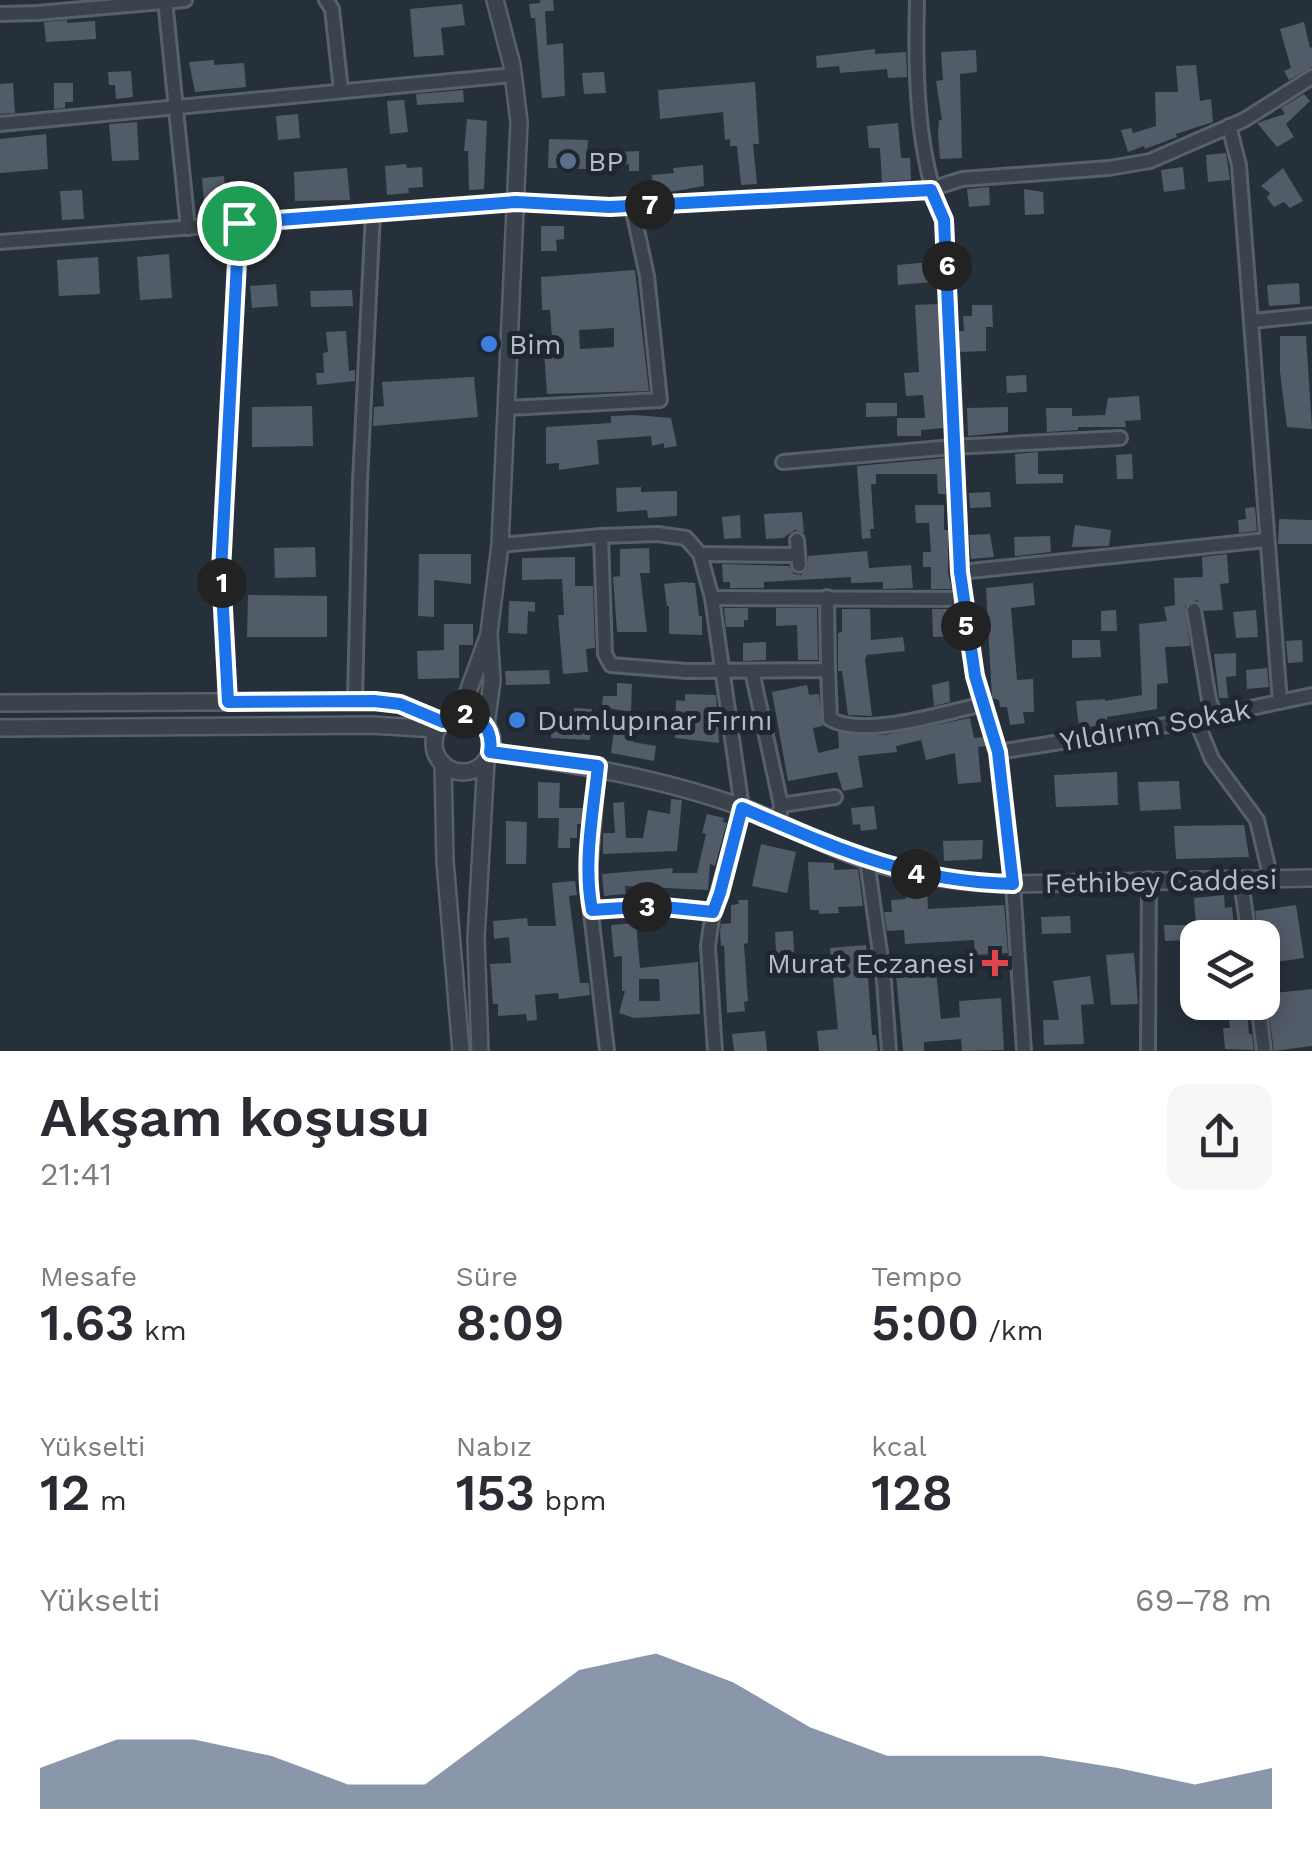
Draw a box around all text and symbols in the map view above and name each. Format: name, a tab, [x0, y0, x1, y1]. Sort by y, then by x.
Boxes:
place label: BP	[588, 145, 623, 178]
marker: BP	[557, 150, 579, 172]
pin: 7	[625, 180, 675, 230]
pin	[197, 181, 282, 266]
text: 7	[641, 188, 659, 221]
icon: arrive	[212, 196, 267, 251]
pin: 6	[922, 241, 972, 291]
text: 6	[938, 249, 956, 282]
place label: Bim	[509, 328, 561, 361]
marker: Bim	[478, 333, 500, 355]
pin: 1	[197, 558, 247, 608]
text: 1	[216, 566, 228, 599]
pin: 5	[941, 601, 991, 651]
text: 5	[958, 609, 974, 642]
pin: 2	[440, 689, 490, 739]
street label: Yıldırım Sokak	[1057, 692, 1253, 758]
text: 2	[457, 697, 473, 730]
place label: Dumlupınar Fırını	[537, 704, 773, 737]
marker: Dumlupınar Fırını	[506, 709, 528, 731]
pin: 4	[891, 849, 941, 899]
text: 4	[907, 857, 925, 890]
street label: Fethibey Caddesi	[1044, 863, 1278, 900]
pin: 3	[622, 882, 672, 932]
text: 3	[639, 890, 655, 923]
map controls	[1180, 920, 1280, 1020]
button: layers	[1180, 920, 1280, 1020]
place label: Murat Eczanesi	[767, 947, 975, 980]
marker: Murat Eczanesi	[984, 952, 1006, 974]
button: share	[1167, 1084, 1272, 1189]
text: Akşam koşusu	[40, 1085, 430, 1149]
text: 21:41	[40, 1155, 112, 1193]
text: Mesafe	[40, 1260, 137, 1293]
text: Süre	[456, 1260, 518, 1293]
text: Tempo	[871, 1260, 962, 1293]
text: 1.63	[40, 1293, 135, 1352]
text: 8:09	[456, 1293, 564, 1352]
text: 5:00	[871, 1293, 979, 1352]
text: km	[135, 1314, 187, 1347]
text: /km	[979, 1314, 1043, 1347]
text: Yükselti	[40, 1430, 145, 1463]
text: Nabız	[456, 1430, 532, 1463]
text: kcal	[871, 1430, 927, 1463]
text: 12	[40, 1463, 90, 1522]
text: 153	[456, 1463, 535, 1522]
text: 128	[871, 1463, 953, 1522]
text: m	[90, 1484, 127, 1517]
text: bpm	[535, 1484, 606, 1517]
text: Yükselti	[40, 1581, 161, 1619]
text: 69–78 m	[1135, 1581, 1272, 1619]

